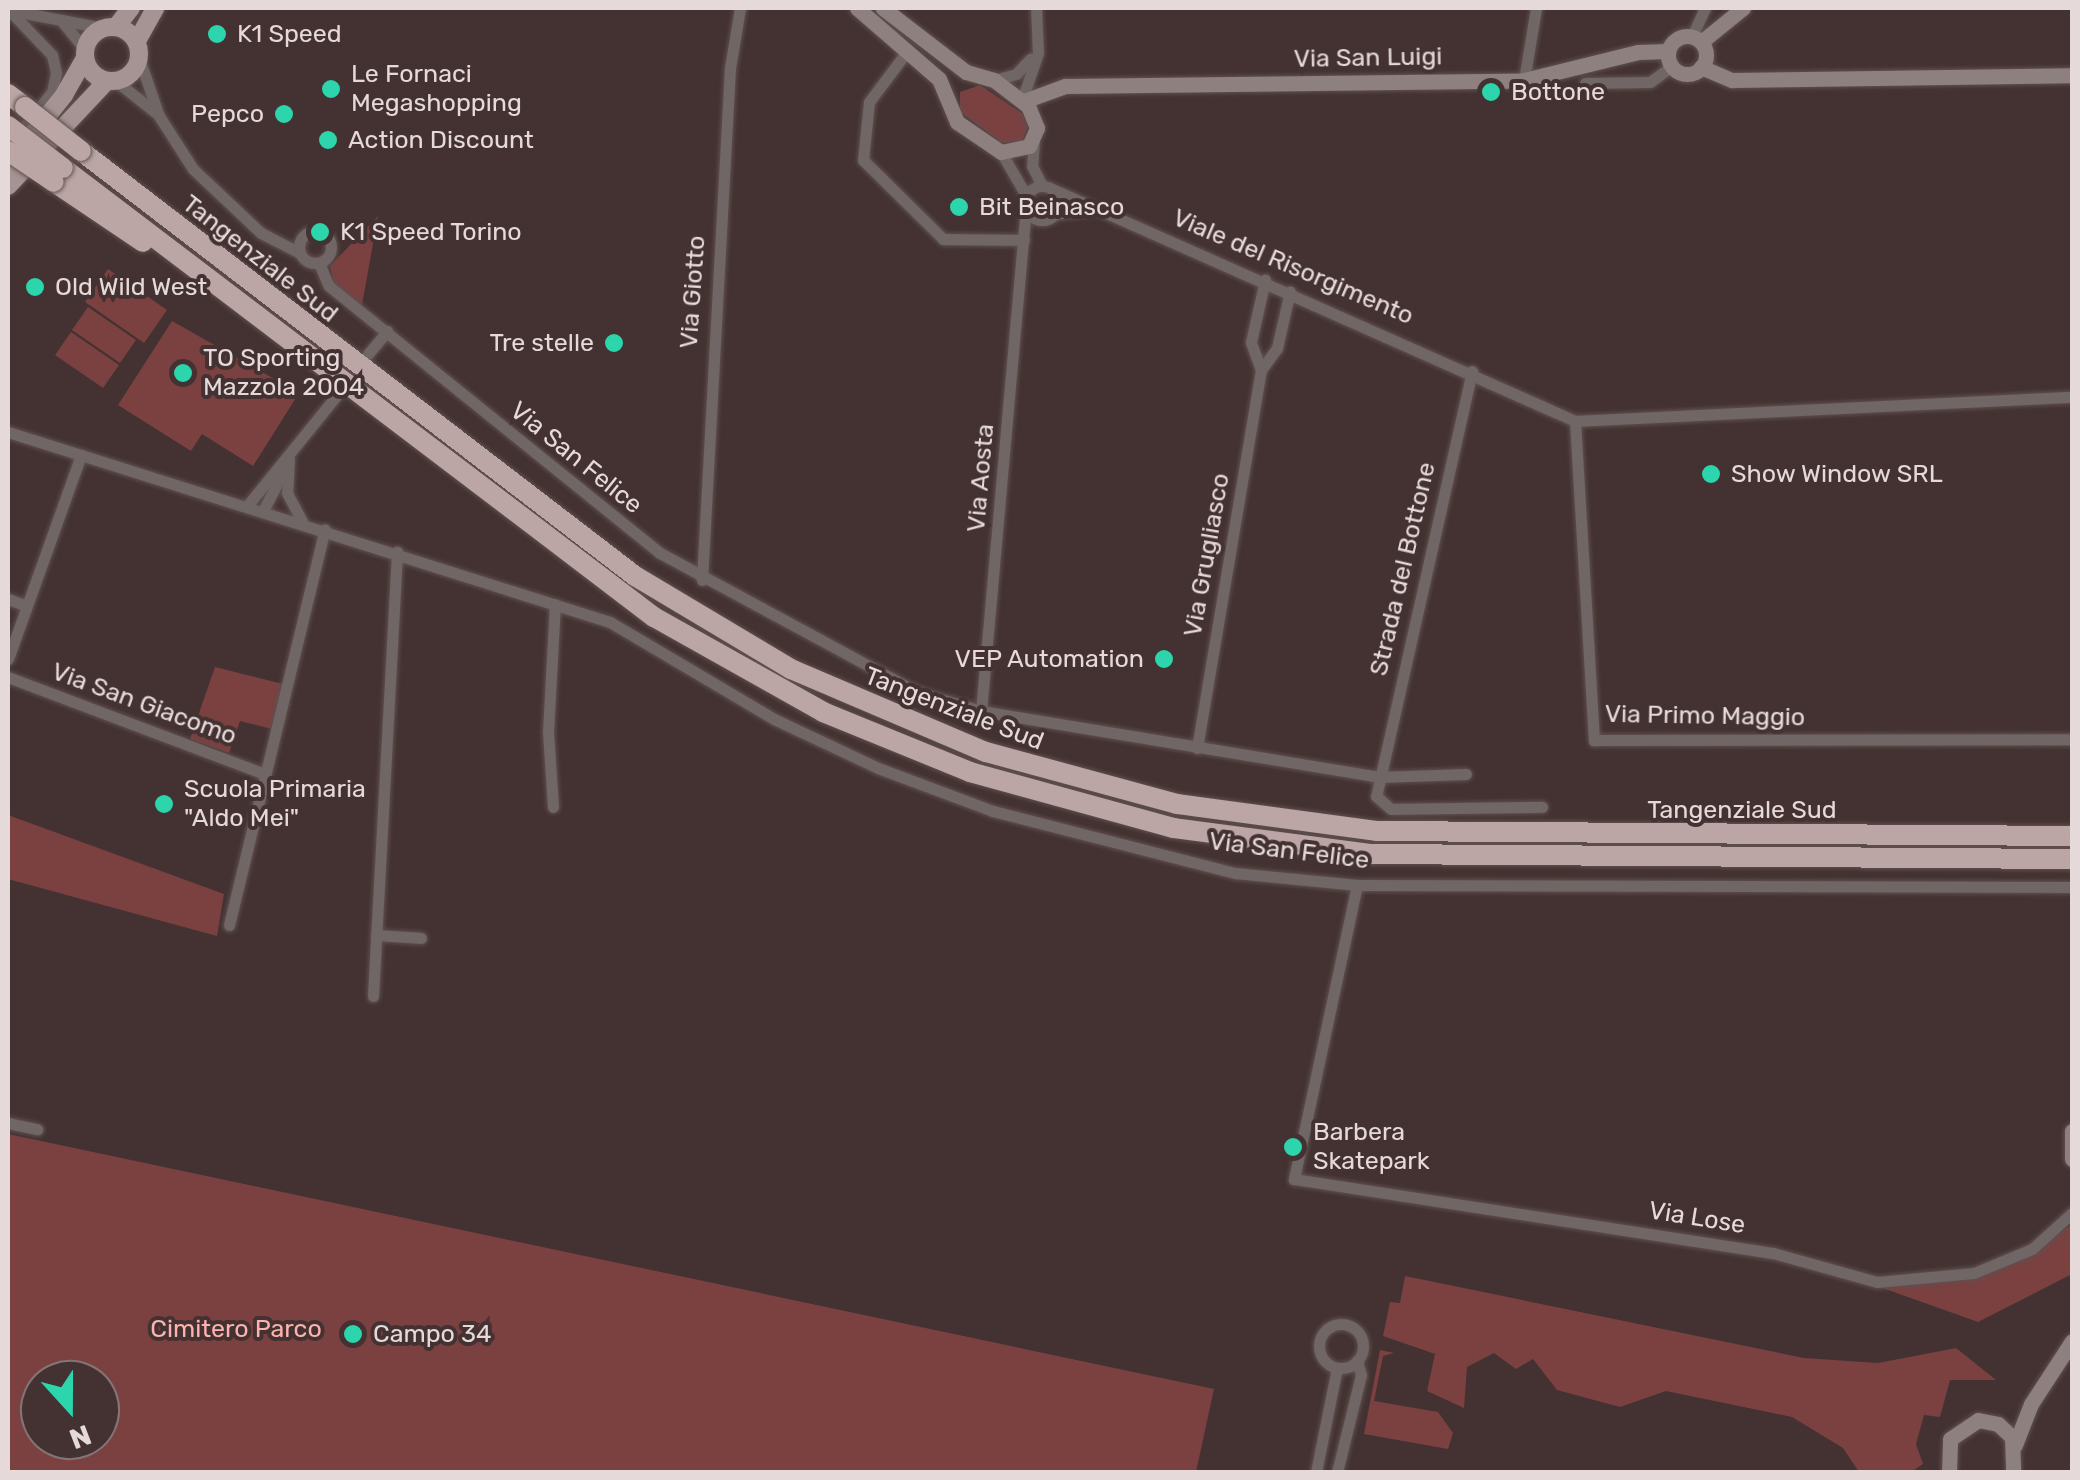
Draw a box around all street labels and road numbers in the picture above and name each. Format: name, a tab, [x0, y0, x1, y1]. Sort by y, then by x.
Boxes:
street label: Via San Luigi	[1293, 42, 1443, 74]
street label: Tangenziale Sud	[176, 189, 344, 329]
street label: Viale del Risorgimento	[1168, 203, 1418, 331]
street label: Via Giotto	[674, 234, 712, 350]
street label: Via San Felice	[504, 396, 648, 520]
street label: Via Aosta	[961, 422, 1001, 534]
street label: Strada del Bottone	[1364, 459, 1442, 679]
street label: Via Grugliasco	[1178, 471, 1236, 639]
street label: Via San Giacomo	[47, 657, 241, 751]
street label: Tangenziale Sud	[860, 661, 1048, 757]
street label: Via Primo Maggio	[1605, 699, 1805, 733]
street label: Tangenziale Sud	[1647, 795, 1837, 825]
street label: Via San Felice	[1207, 826, 1371, 876]
street label: Via Lose	[1647, 1196, 1747, 1240]

